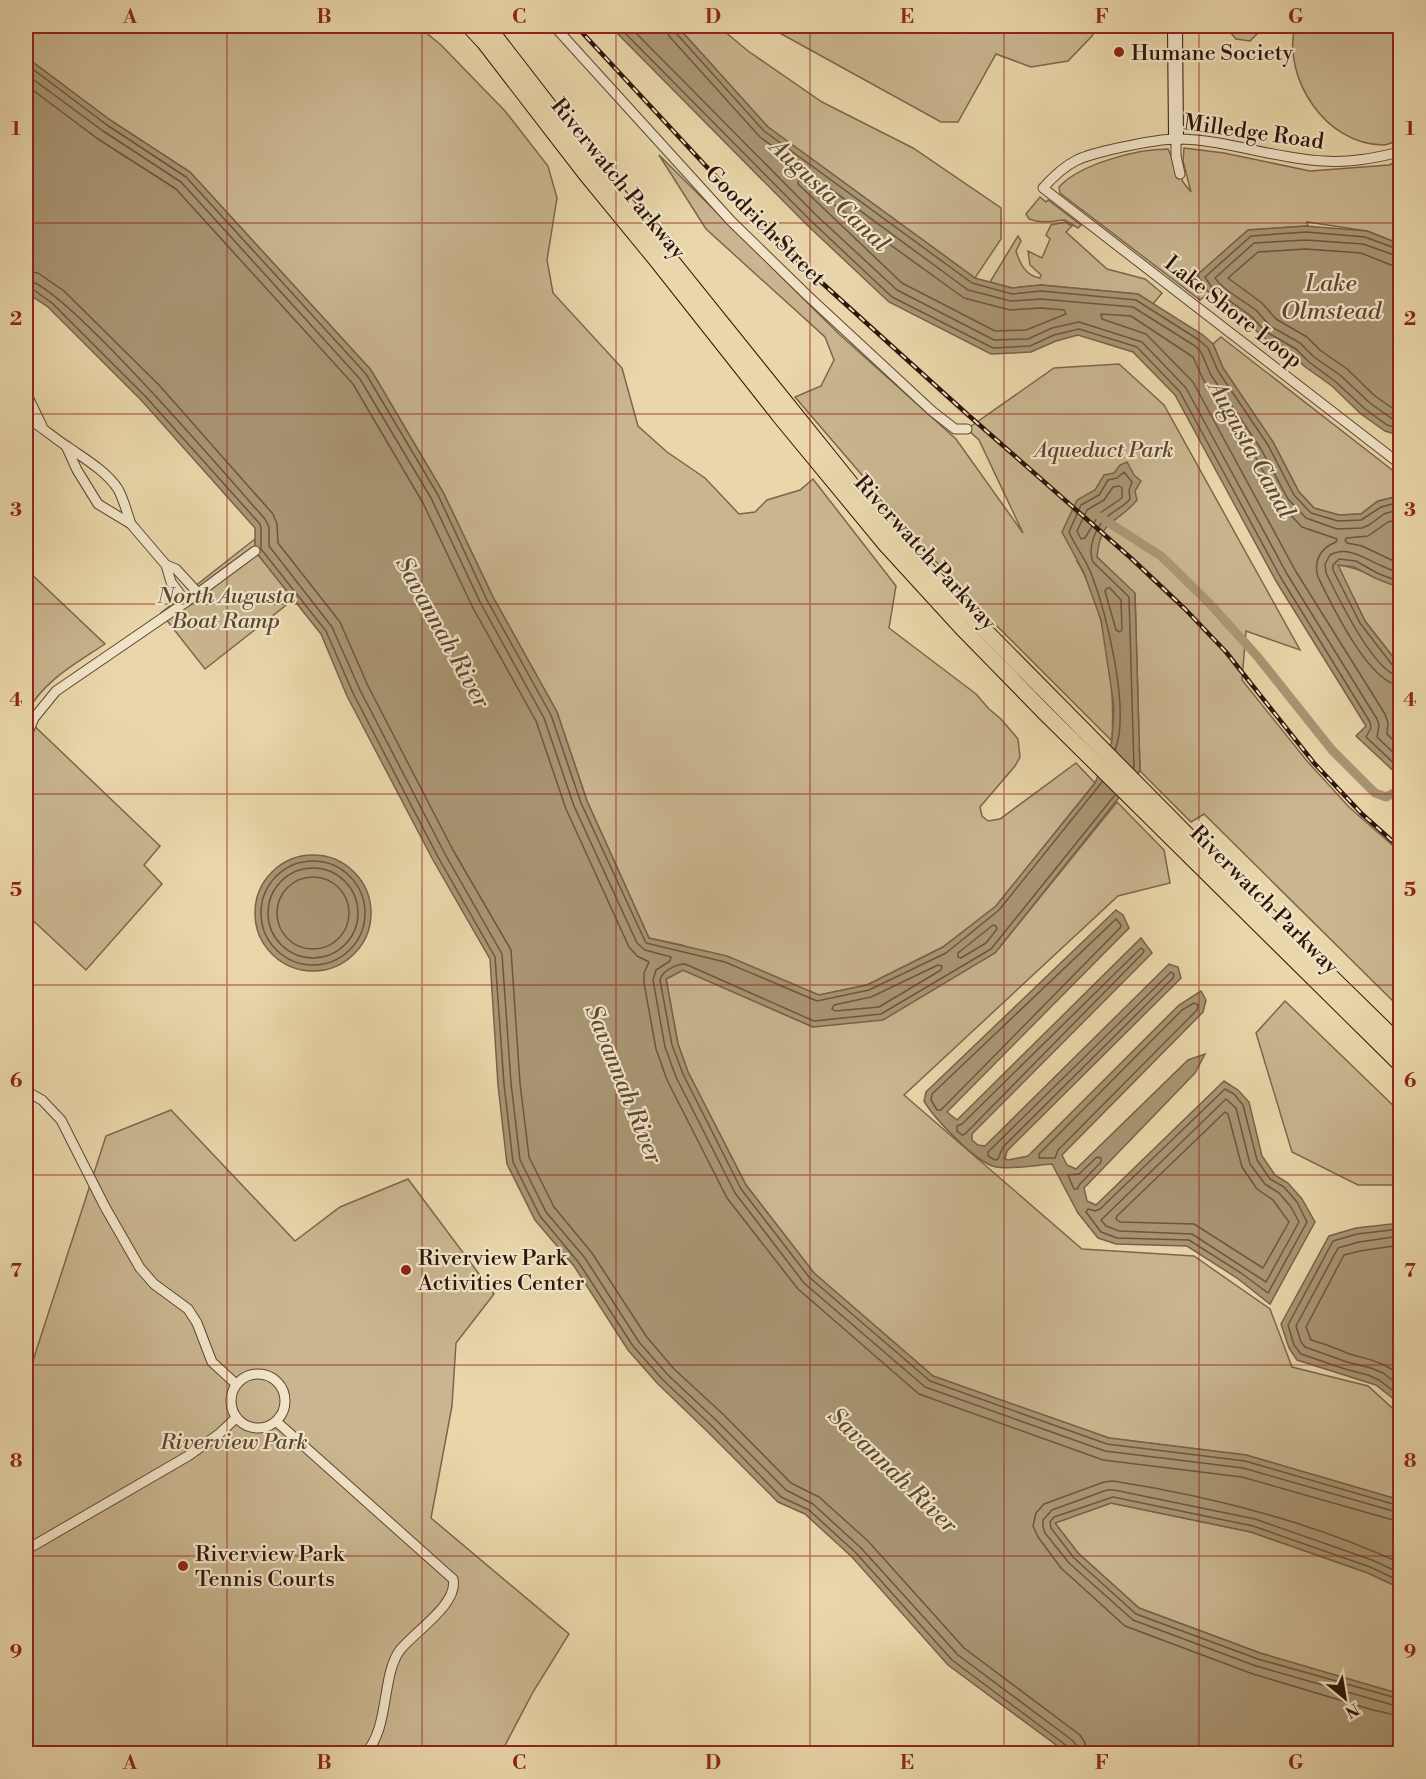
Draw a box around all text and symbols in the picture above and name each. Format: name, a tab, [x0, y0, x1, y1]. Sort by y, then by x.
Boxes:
text: A	[122, 5, 138, 30]
text: B	[316, 5, 332, 30]
text: C	[512, 5, 526, 30]
text: D	[705, 5, 721, 30]
text: E	[900, 5, 914, 30]
text: F	[1095, 5, 1109, 30]
text: G	[1288, 5, 1304, 30]
place label: Humane Society	[1131, 40, 1294, 67]
marker: Humane Society	[1112, 45, 1126, 59]
street label: Riverwatch Parkway	[544, 93, 691, 265]
street label: Milledge Road	[1182, 109, 1326, 156]
text: 1	[11, 117, 21, 142]
text: 1	[1405, 117, 1415, 142]
water label: Augusta Canal	[761, 131, 896, 259]
street label: Goodrich Street	[699, 160, 831, 292]
street label: Lake Shore Loop	[1159, 250, 1307, 374]
water label: Lake Olmstead	[1281, 269, 1383, 327]
text: 2	[10, 307, 22, 332]
text: 2	[1404, 307, 1416, 332]
water label: Augusta Canal	[1200, 374, 1301, 525]
park label: Aqueduct Park	[1032, 437, 1174, 464]
street label: Riverwatch Parkway	[848, 470, 1002, 636]
text: 3	[10, 498, 22, 523]
text: 3	[1404, 498, 1416, 523]
water label: Savannah River	[388, 551, 496, 714]
park label: North Augusta Boat Ramp	[156, 583, 296, 635]
text: 4	[9, 688, 23, 713]
text: 4	[1403, 688, 1417, 713]
street label: Riverwatch Parkway	[1184, 820, 1344, 980]
text: 5	[10, 878, 22, 903]
text: 5	[1404, 878, 1416, 903]
water label: Savannah River	[578, 1001, 669, 1169]
text: 6	[10, 1069, 23, 1094]
text: 6	[1404, 1069, 1417, 1094]
place label: Riverview Park Activities Center	[417, 1245, 584, 1297]
text: 7	[10, 1259, 22, 1284]
text: 7	[1404, 1259, 1416, 1284]
marker: Riverview Park Activities Center	[399, 1263, 413, 1277]
water label: Savannah River	[821, 1401, 964, 1541]
park label: Riverview Park	[159, 1429, 308, 1456]
text: 8	[10, 1449, 23, 1474]
text: 8	[1404, 1449, 1417, 1474]
place label: Riverview Park Tennis Courts	[195, 1541, 346, 1593]
marker: Riverview Park Tennis Courts	[176, 1559, 190, 1573]
text: 9	[10, 1640, 22, 1665]
text: 9	[1404, 1640, 1416, 1665]
north arrow	[1315, 1668, 1375, 1728]
text: N	[1341, 1698, 1362, 1722]
text: A	[122, 1751, 138, 1776]
text: B	[316, 1751, 332, 1776]
text: C	[512, 1751, 526, 1776]
text: D	[705, 1751, 721, 1776]
text: E	[900, 1751, 914, 1776]
text: F	[1095, 1751, 1109, 1776]
text: G	[1288, 1751, 1304, 1776]

